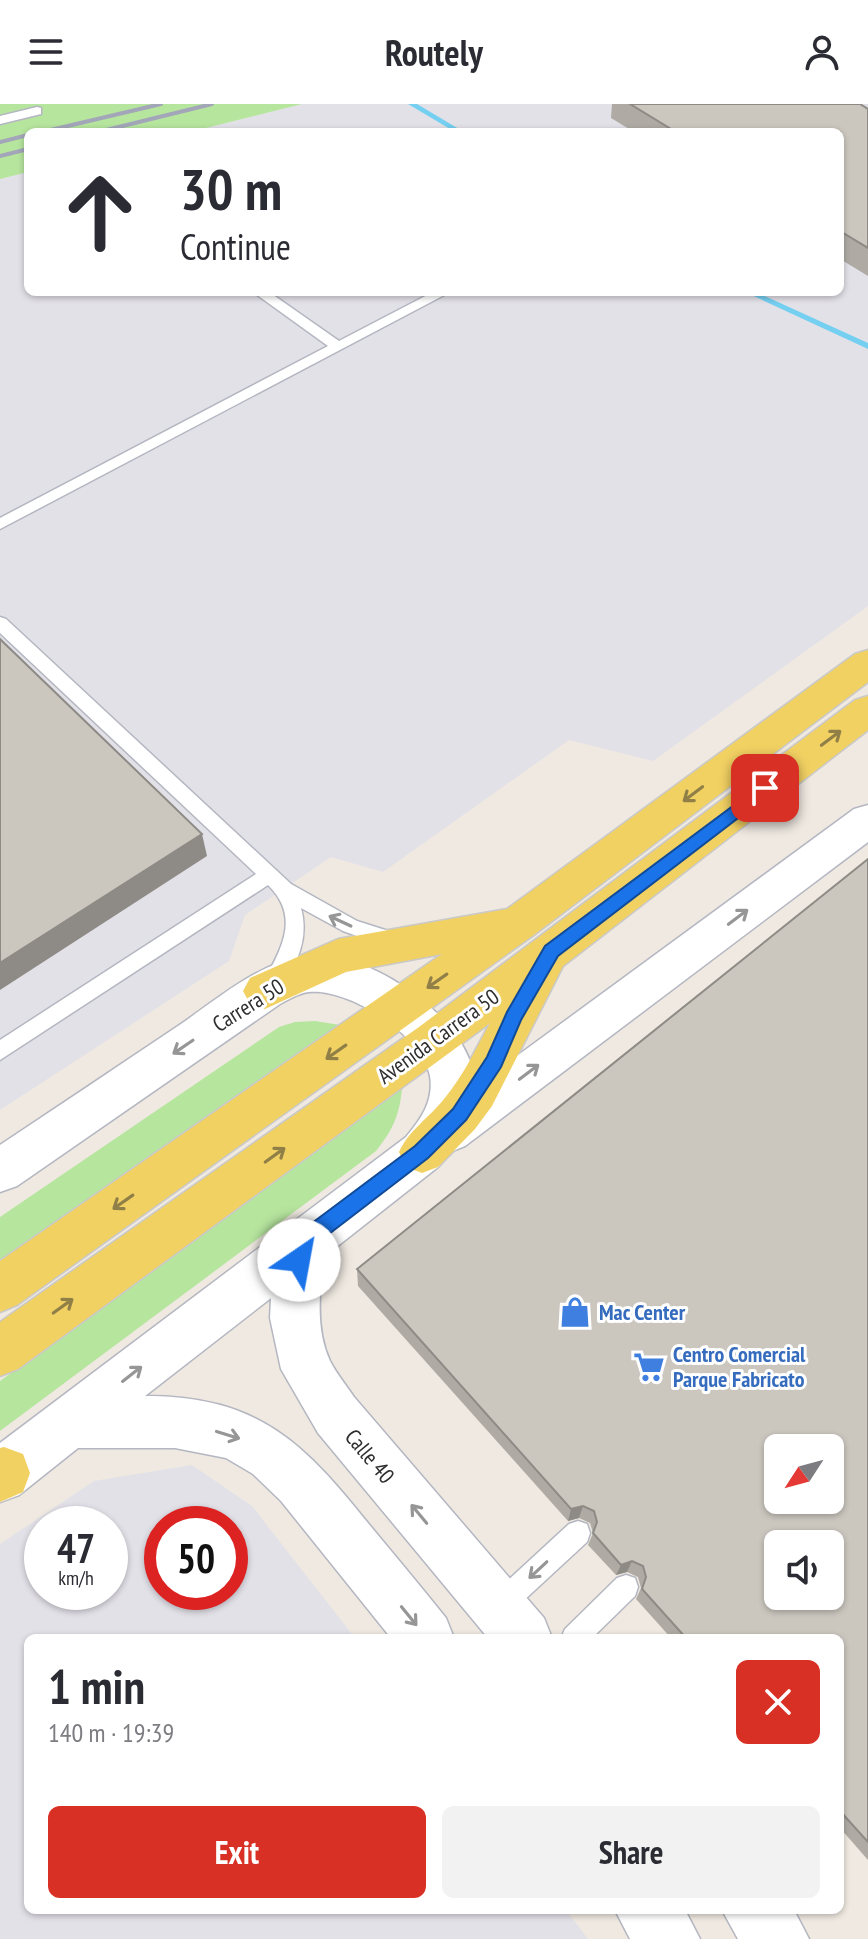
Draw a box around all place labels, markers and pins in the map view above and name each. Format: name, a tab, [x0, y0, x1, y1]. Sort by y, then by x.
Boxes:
pin	[731, 754, 799, 822]
shop icon: Mac Center	[558, 1295, 592, 1329]
place label: Mac Center	[599, 1298, 686, 1326]
place label: Centro Comercial Parque Fabricato	[673, 1340, 806, 1393]
supermarket icon: Centro Comercial Parque Fabricato	[632, 1350, 666, 1384]

